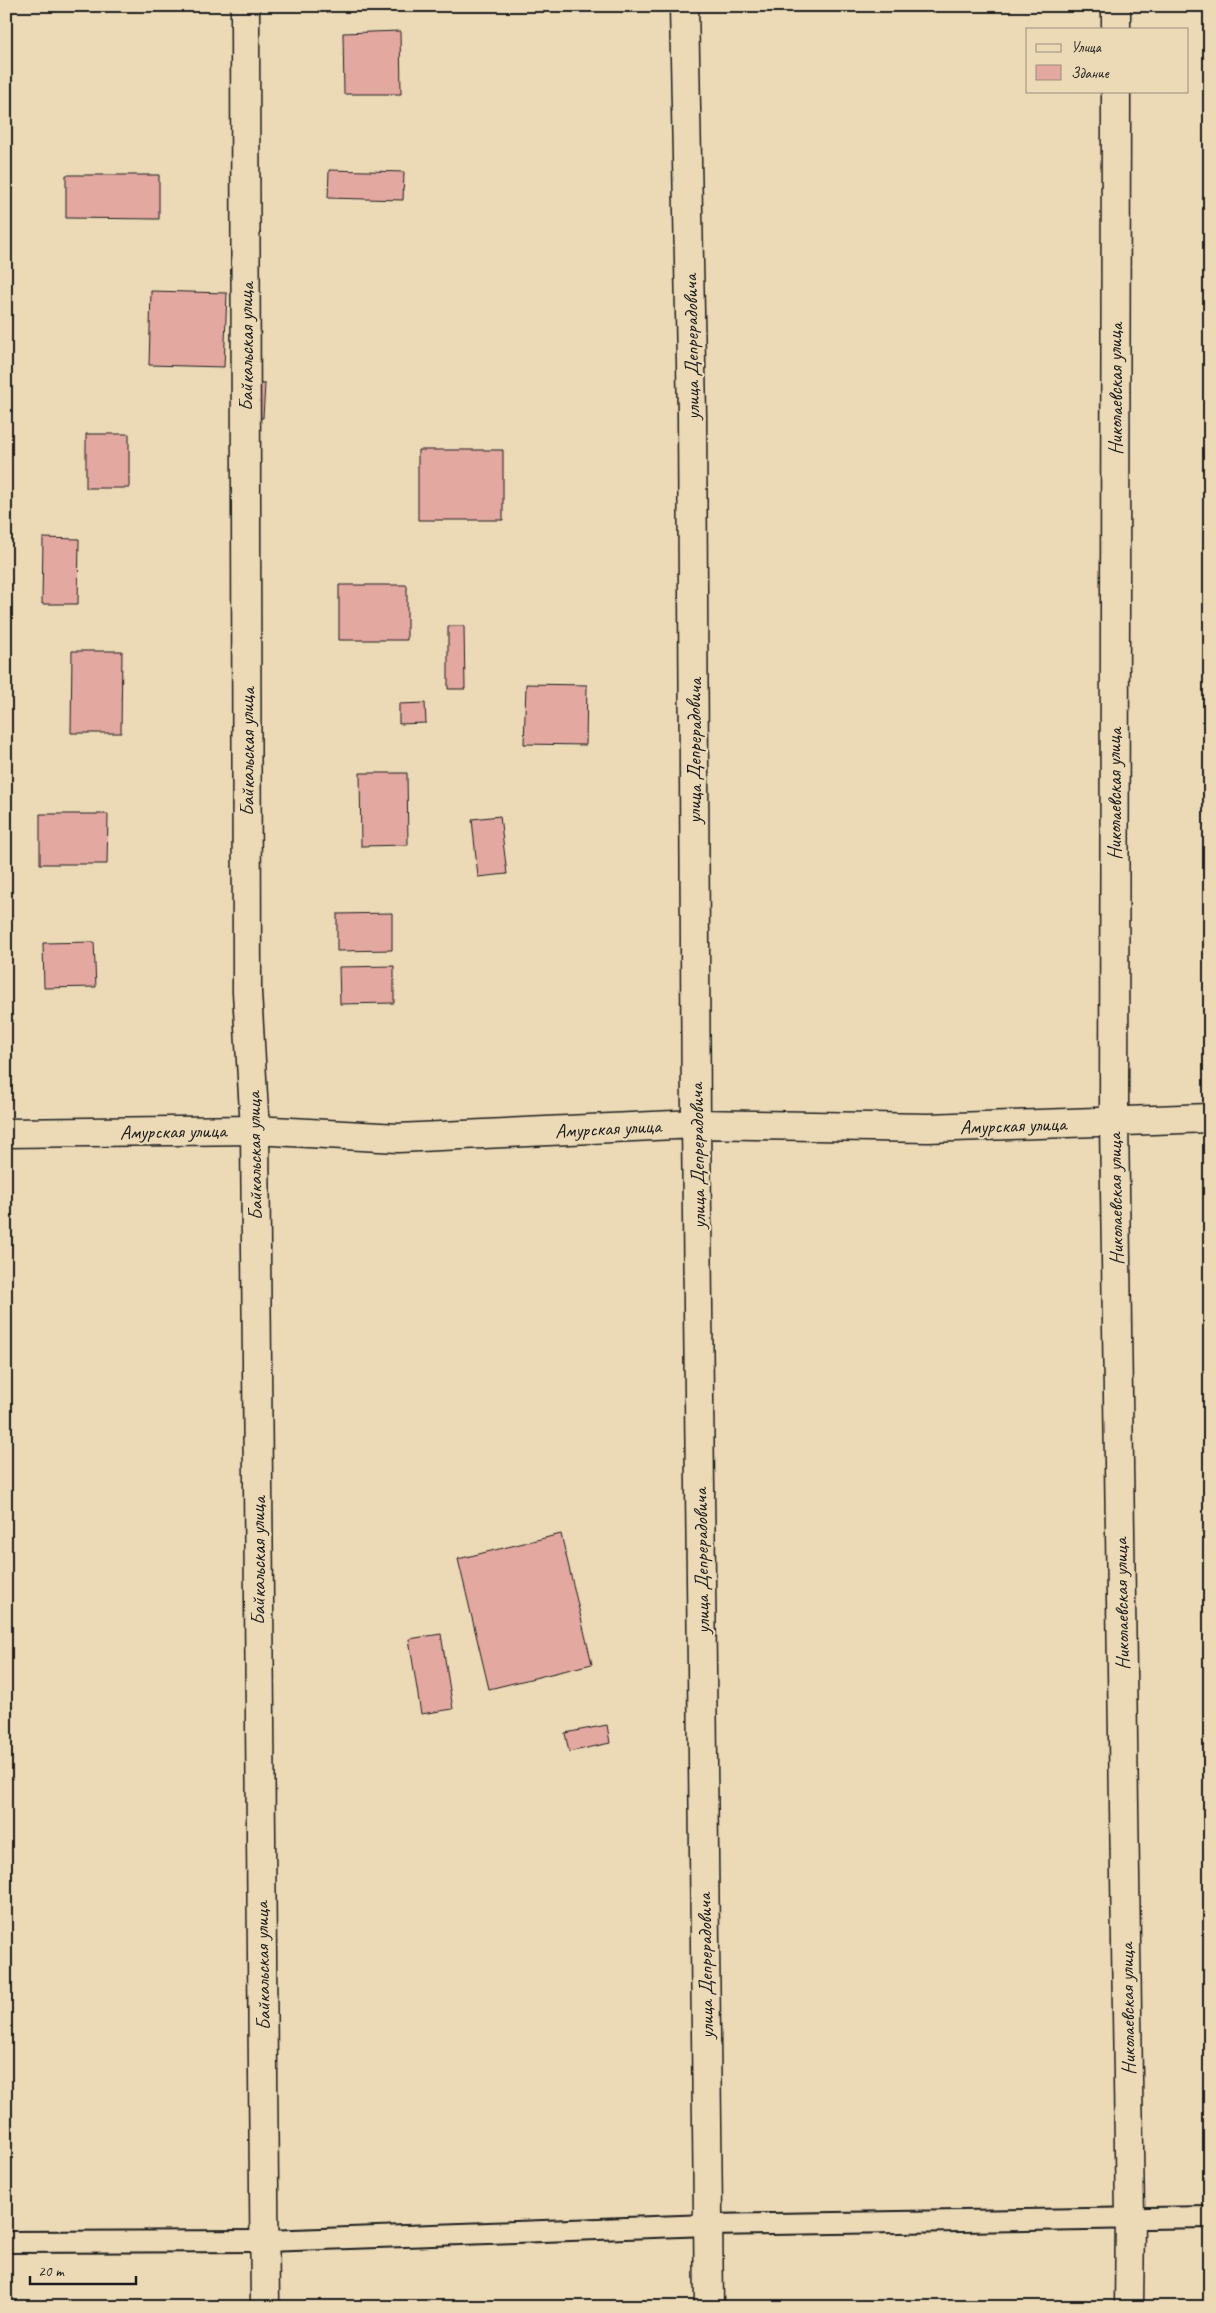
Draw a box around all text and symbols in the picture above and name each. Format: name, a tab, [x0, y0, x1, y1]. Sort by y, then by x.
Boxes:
legend	[1026, 28, 1188, 92]
text: Улица	[1071, 38, 1102, 57]
text: Здание	[1071, 64, 1110, 83]
street label: улица Депрерадовича	[678, 272, 705, 421]
street label: Байкальская улица	[234, 281, 259, 411]
street label: Николаевская улица	[1103, 321, 1128, 455]
street label: улица Депрерадовича	[682, 676, 707, 825]
street label: Байкальская улица	[235, 686, 260, 816]
street label: Николаевская улица	[1102, 726, 1127, 860]
street label: улица Депрерадовича	[684, 1081, 711, 1230]
street label: Байкальская улица	[241, 1090, 268, 1221]
street label: Амурская улица	[959, 1111, 1068, 1140]
street label: Амурская улица	[554, 1113, 664, 1144]
street label: Амурская улица	[120, 1118, 228, 1145]
street label: Николаевская улица	[1102, 1131, 1129, 1265]
street label: улица Депрерадовича	[688, 1486, 715, 1635]
street label: Байкальская улица	[246, 1495, 271, 1625]
street label: Николаевская улица	[1108, 1536, 1135, 1670]
street label: улица Депрерадовича	[692, 1891, 719, 2040]
street label: Байкальская улица	[249, 1900, 276, 2031]
street label: Николаевская улица	[1114, 1941, 1141, 2075]
scale bar	[30, 2253, 136, 2285]
text: 20 m	[38, 2262, 65, 2281]

